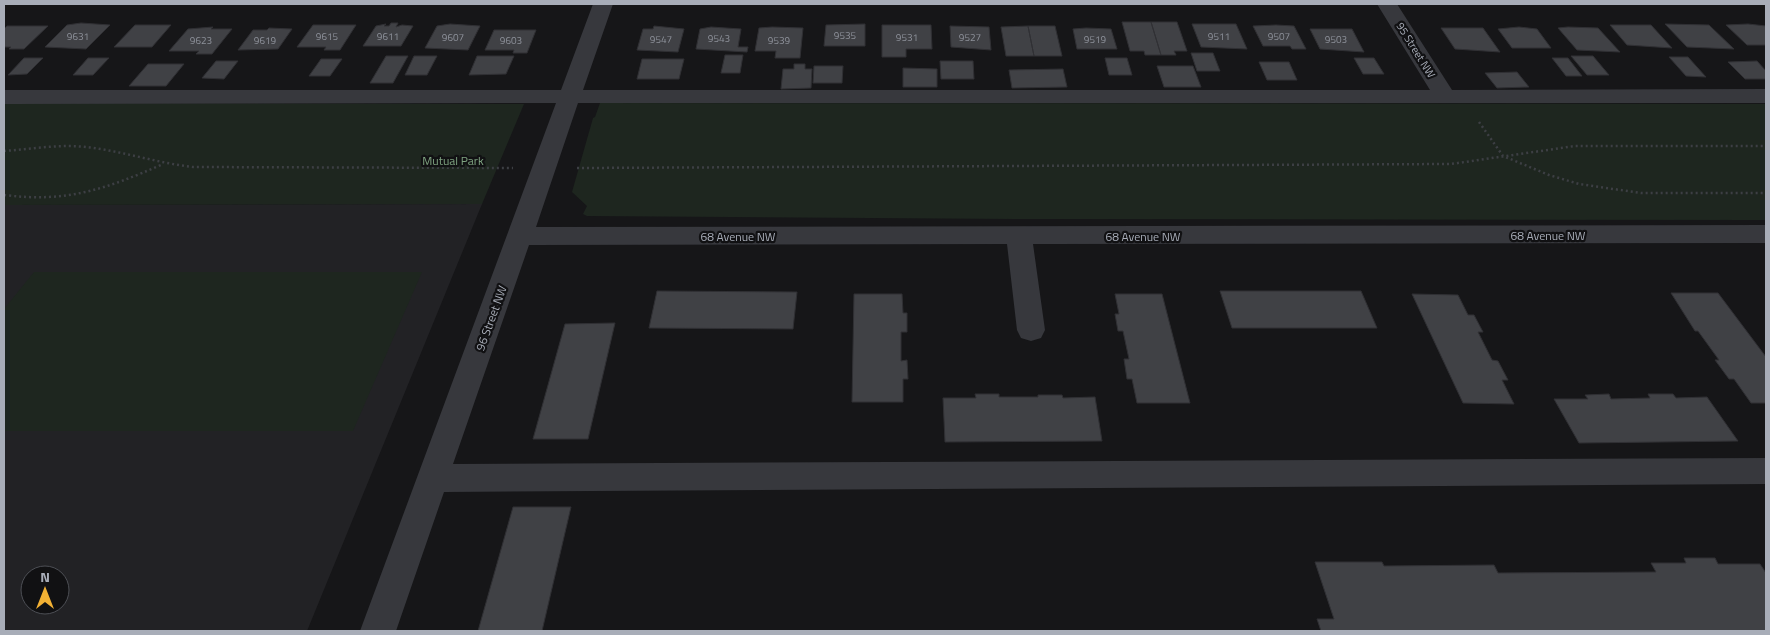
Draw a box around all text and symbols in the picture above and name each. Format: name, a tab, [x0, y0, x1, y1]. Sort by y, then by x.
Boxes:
street label: 95 Street NW	[1393, 19, 1440, 81]
house number: 9535	[834, 28, 857, 43]
house number: 9631	[67, 29, 89, 44]
house number: 9615	[316, 29, 339, 44]
house number: 9611	[377, 29, 399, 44]
house number: 9511	[1208, 29, 1230, 44]
house number: 9507	[1268, 29, 1290, 44]
house number: 9607	[442, 30, 464, 45]
house number: 9531	[896, 30, 918, 45]
house number: 9527	[959, 30, 981, 45]
house number: 9543	[708, 31, 730, 46]
house number: 9547	[650, 32, 672, 47]
house number: 9519	[1084, 32, 1107, 47]
house number: 9503	[1325, 32, 1347, 47]
house number: 9623	[190, 33, 212, 48]
house number: 9619	[254, 33, 277, 48]
house number: 9603	[500, 33, 522, 48]
house number: 9539	[768, 33, 791, 48]
park label: Mutual Park	[422, 151, 484, 170]
street label: 68 Avenue NW	[1510, 226, 1586, 245]
street label: 68 Avenue NW	[700, 227, 776, 246]
street label: 68 Avenue NW	[1105, 227, 1181, 246]
street label: 96 Street NW	[470, 282, 512, 353]
north arrow	[20, 565, 70, 615]
text: N	[40, 566, 50, 587]

